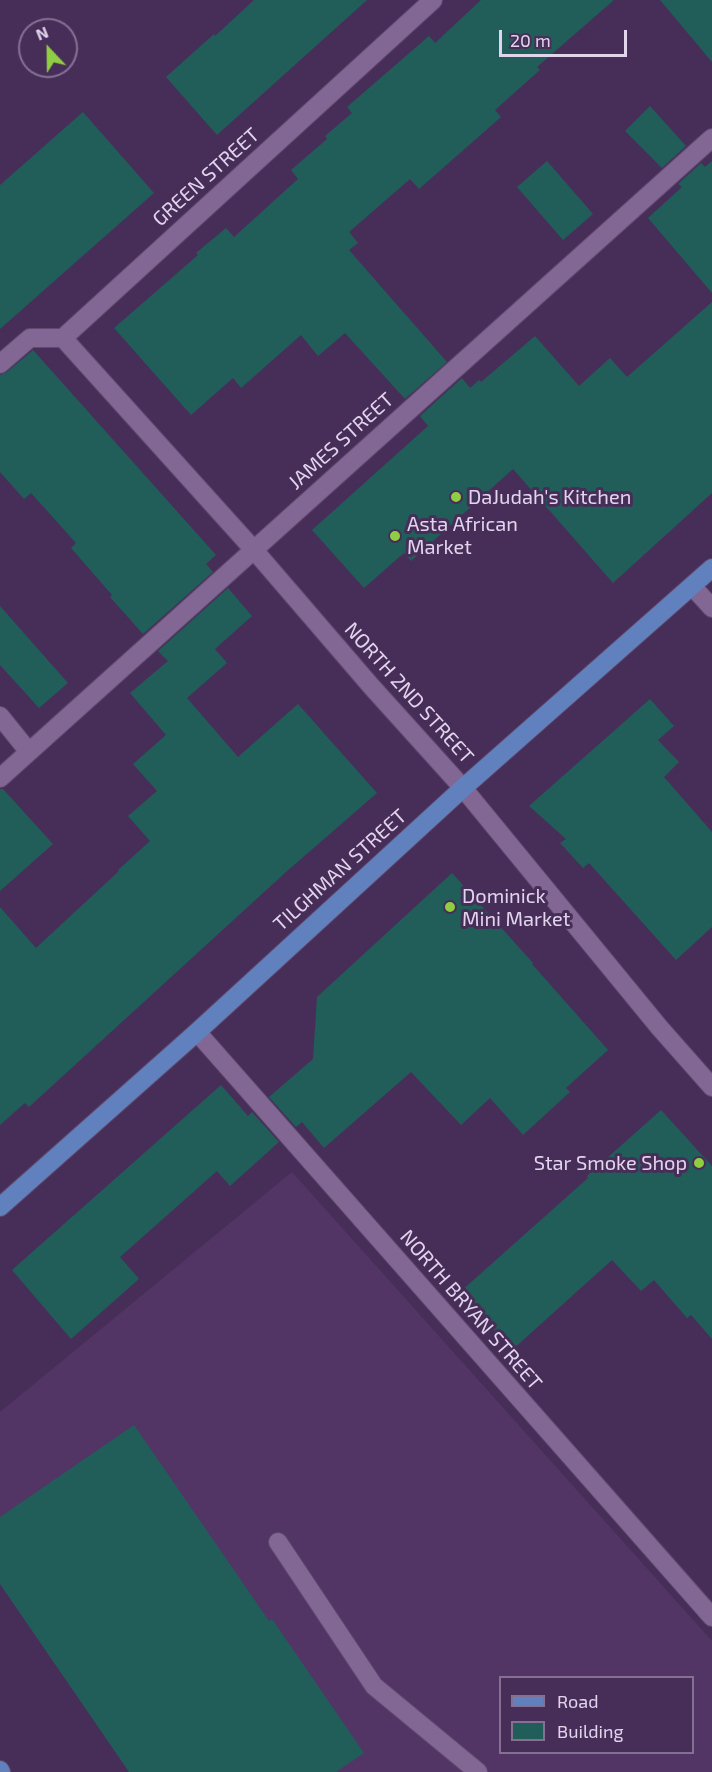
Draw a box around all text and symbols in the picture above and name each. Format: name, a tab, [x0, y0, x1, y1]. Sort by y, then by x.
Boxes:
north arrow	[18, 18, 78, 78]
scale bar	[502, 18, 630, 56]
text: N	[33, 22, 51, 44]
text: 20 m	[510, 29, 551, 51]
street label: GREEN STREET	[148, 123, 264, 231]
street label: JAMES STREET	[284, 388, 398, 494]
place label: DaJudah's Kitchen	[468, 485, 631, 509]
marker: DaJudah's Kitchen	[449, 490, 463, 504]
place label: Asta African Market	[407, 512, 518, 559]
marker: Asta African Market	[388, 529, 402, 543]
street label: NORTH 2ND STREET	[339, 618, 479, 768]
street label: TILGHMAN STREET	[269, 804, 411, 936]
place label: Dominick Mini Market	[462, 884, 570, 931]
marker: Dominick Mini Market	[443, 900, 457, 914]
place label: Star Smoke Shop	[534, 1151, 687, 1175]
marker: Star Smoke Shop	[692, 1156, 706, 1170]
street label: NORTH BRYAN STREET	[395, 1225, 547, 1395]
legend	[499, 1676, 694, 1754]
text: Road	[557, 1690, 598, 1712]
text: Building	[557, 1720, 624, 1742]

